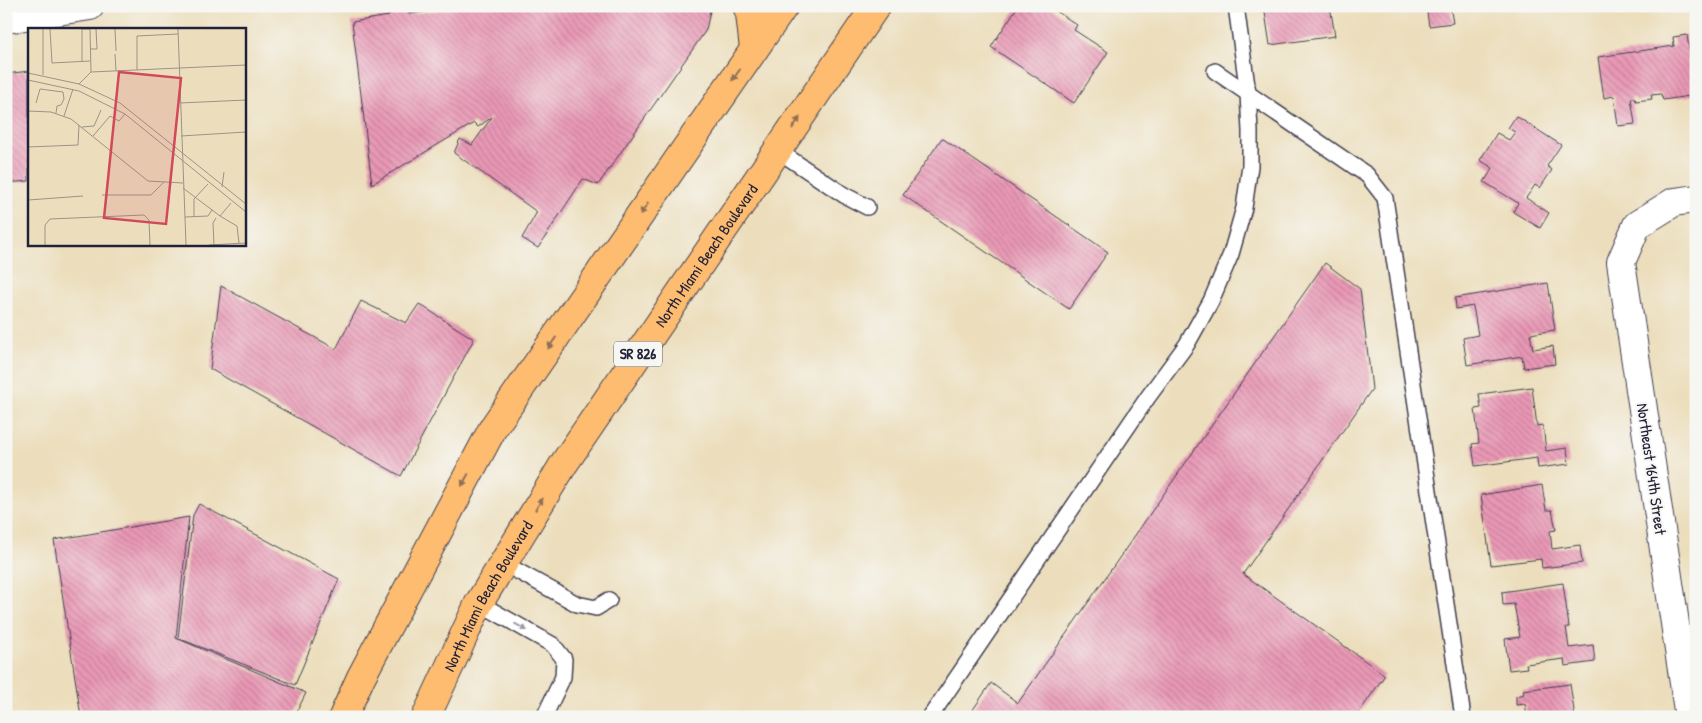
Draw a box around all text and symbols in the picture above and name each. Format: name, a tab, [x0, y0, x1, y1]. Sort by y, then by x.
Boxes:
inset map	[28, 28, 245, 245]
one-way arrow	[731, 68, 741, 82]
one-way arrow	[791, 116, 801, 129]
street label: North Miami Beach Boulevard	[649, 179, 763, 331]
one-way arrow	[639, 202, 649, 216]
one-way arrow	[547, 336, 557, 349]
road number: SR 826	[614, 342, 662, 366]
street label: Northeast 164th Street	[1632, 402, 1672, 537]
one-way arrow	[461, 472, 469, 487]
one-way arrow	[534, 497, 543, 510]
street label: North Miami Beach Boulevard	[438, 516, 538, 675]
one-way arrow	[515, 623, 528, 632]

